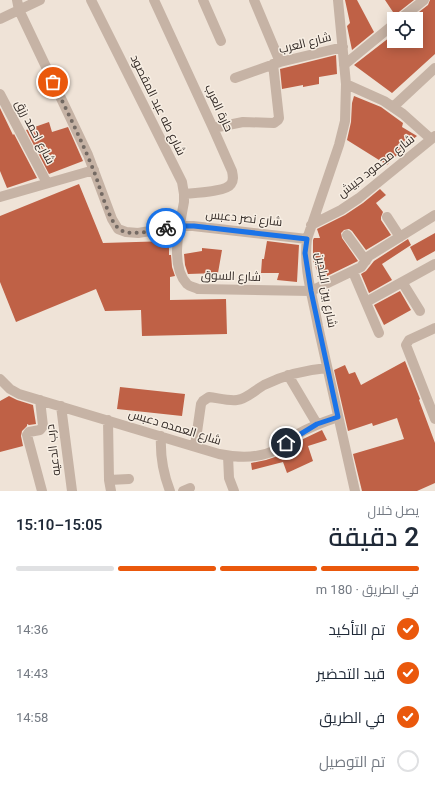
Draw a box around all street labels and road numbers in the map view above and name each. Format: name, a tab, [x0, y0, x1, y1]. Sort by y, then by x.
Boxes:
street label: شارع العرب	[277, 30, 333, 57]
street label: شارع طه عبد المقصود	[127, 52, 189, 158]
street label: حارة العرب	[202, 82, 236, 134]
street label: شارع احمد رزق	[11, 98, 58, 167]
street label: شارع محمود حبيش	[335, 132, 418, 201]
street label: شارع نصر دعبس	[205, 207, 283, 230]
street label: شارع بين البلدين	[312, 251, 340, 329]
street label: شارع السوق	[201, 268, 261, 285]
street label: شارع العمده دعبس	[127, 406, 223, 449]
street label: درب الدعيه	[43, 423, 63, 477]

